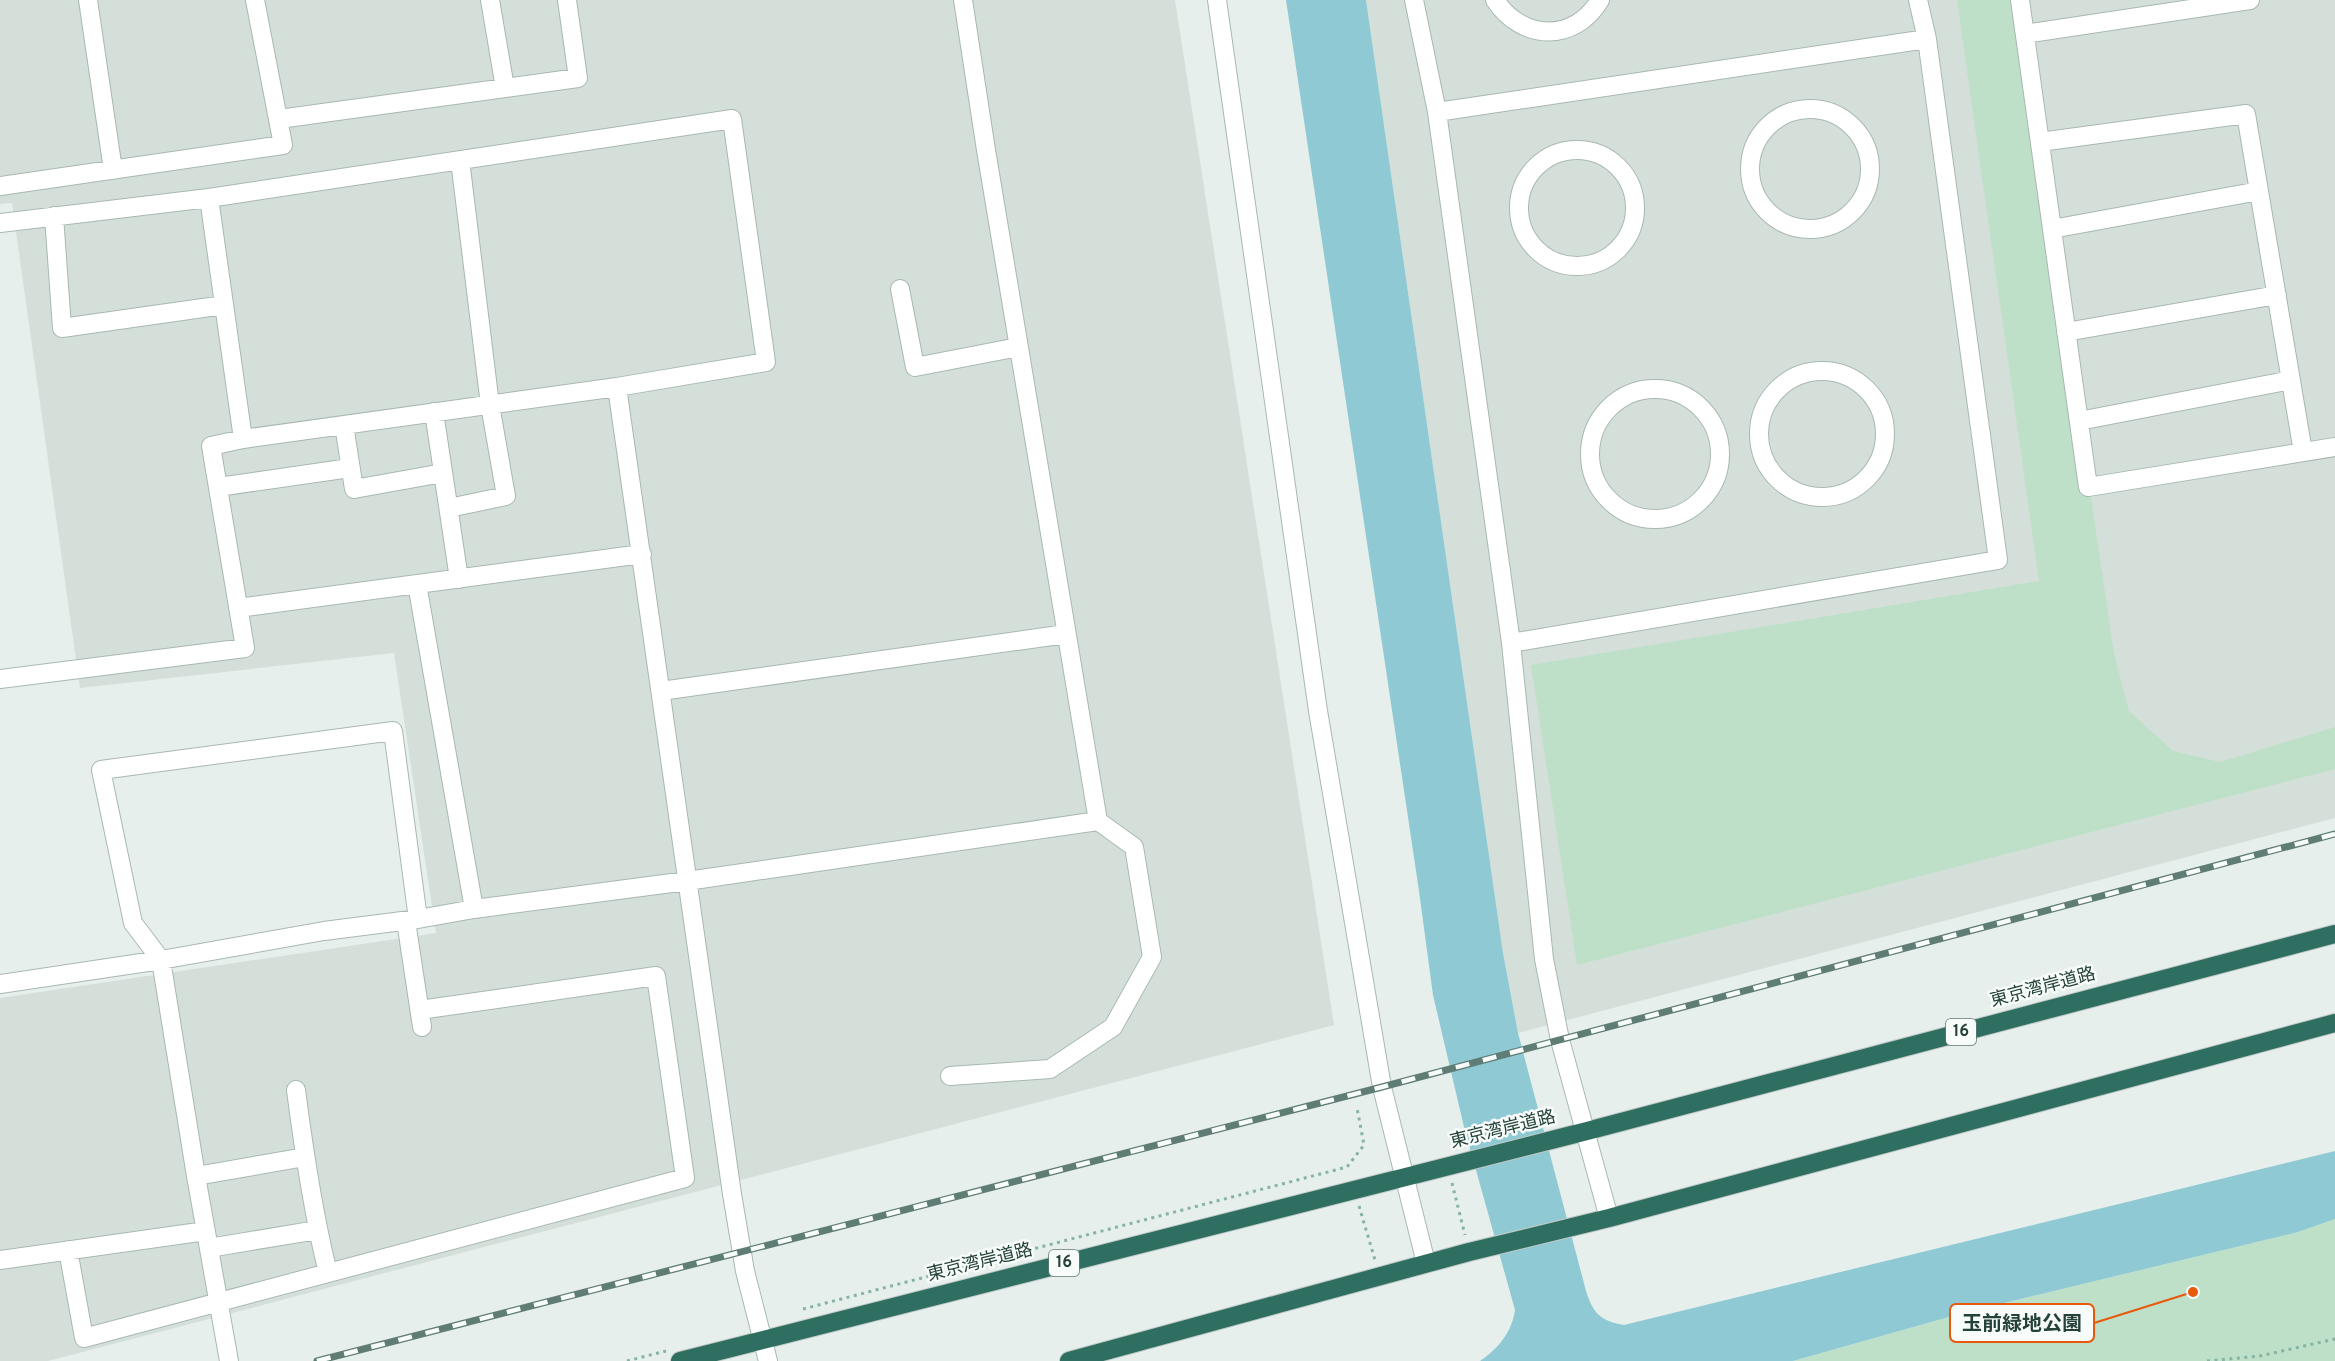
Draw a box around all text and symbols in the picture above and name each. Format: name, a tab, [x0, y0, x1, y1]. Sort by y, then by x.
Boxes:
street label: 東京湾岸道路	[1988, 963, 2098, 1013]
road number: 16	[1946, 1019, 1976, 1045]
street label: 東京湾岸道路	[1448, 1106, 1558, 1154]
street label: 東京湾岸道路	[925, 1239, 1035, 1287]
road number: 16	[1049, 1250, 1079, 1276]
callout: 玉前緑地公園	[1950, 1304, 2094, 1342]
text: 玉前緑地公園	[1962, 1312, 2082, 1338]

